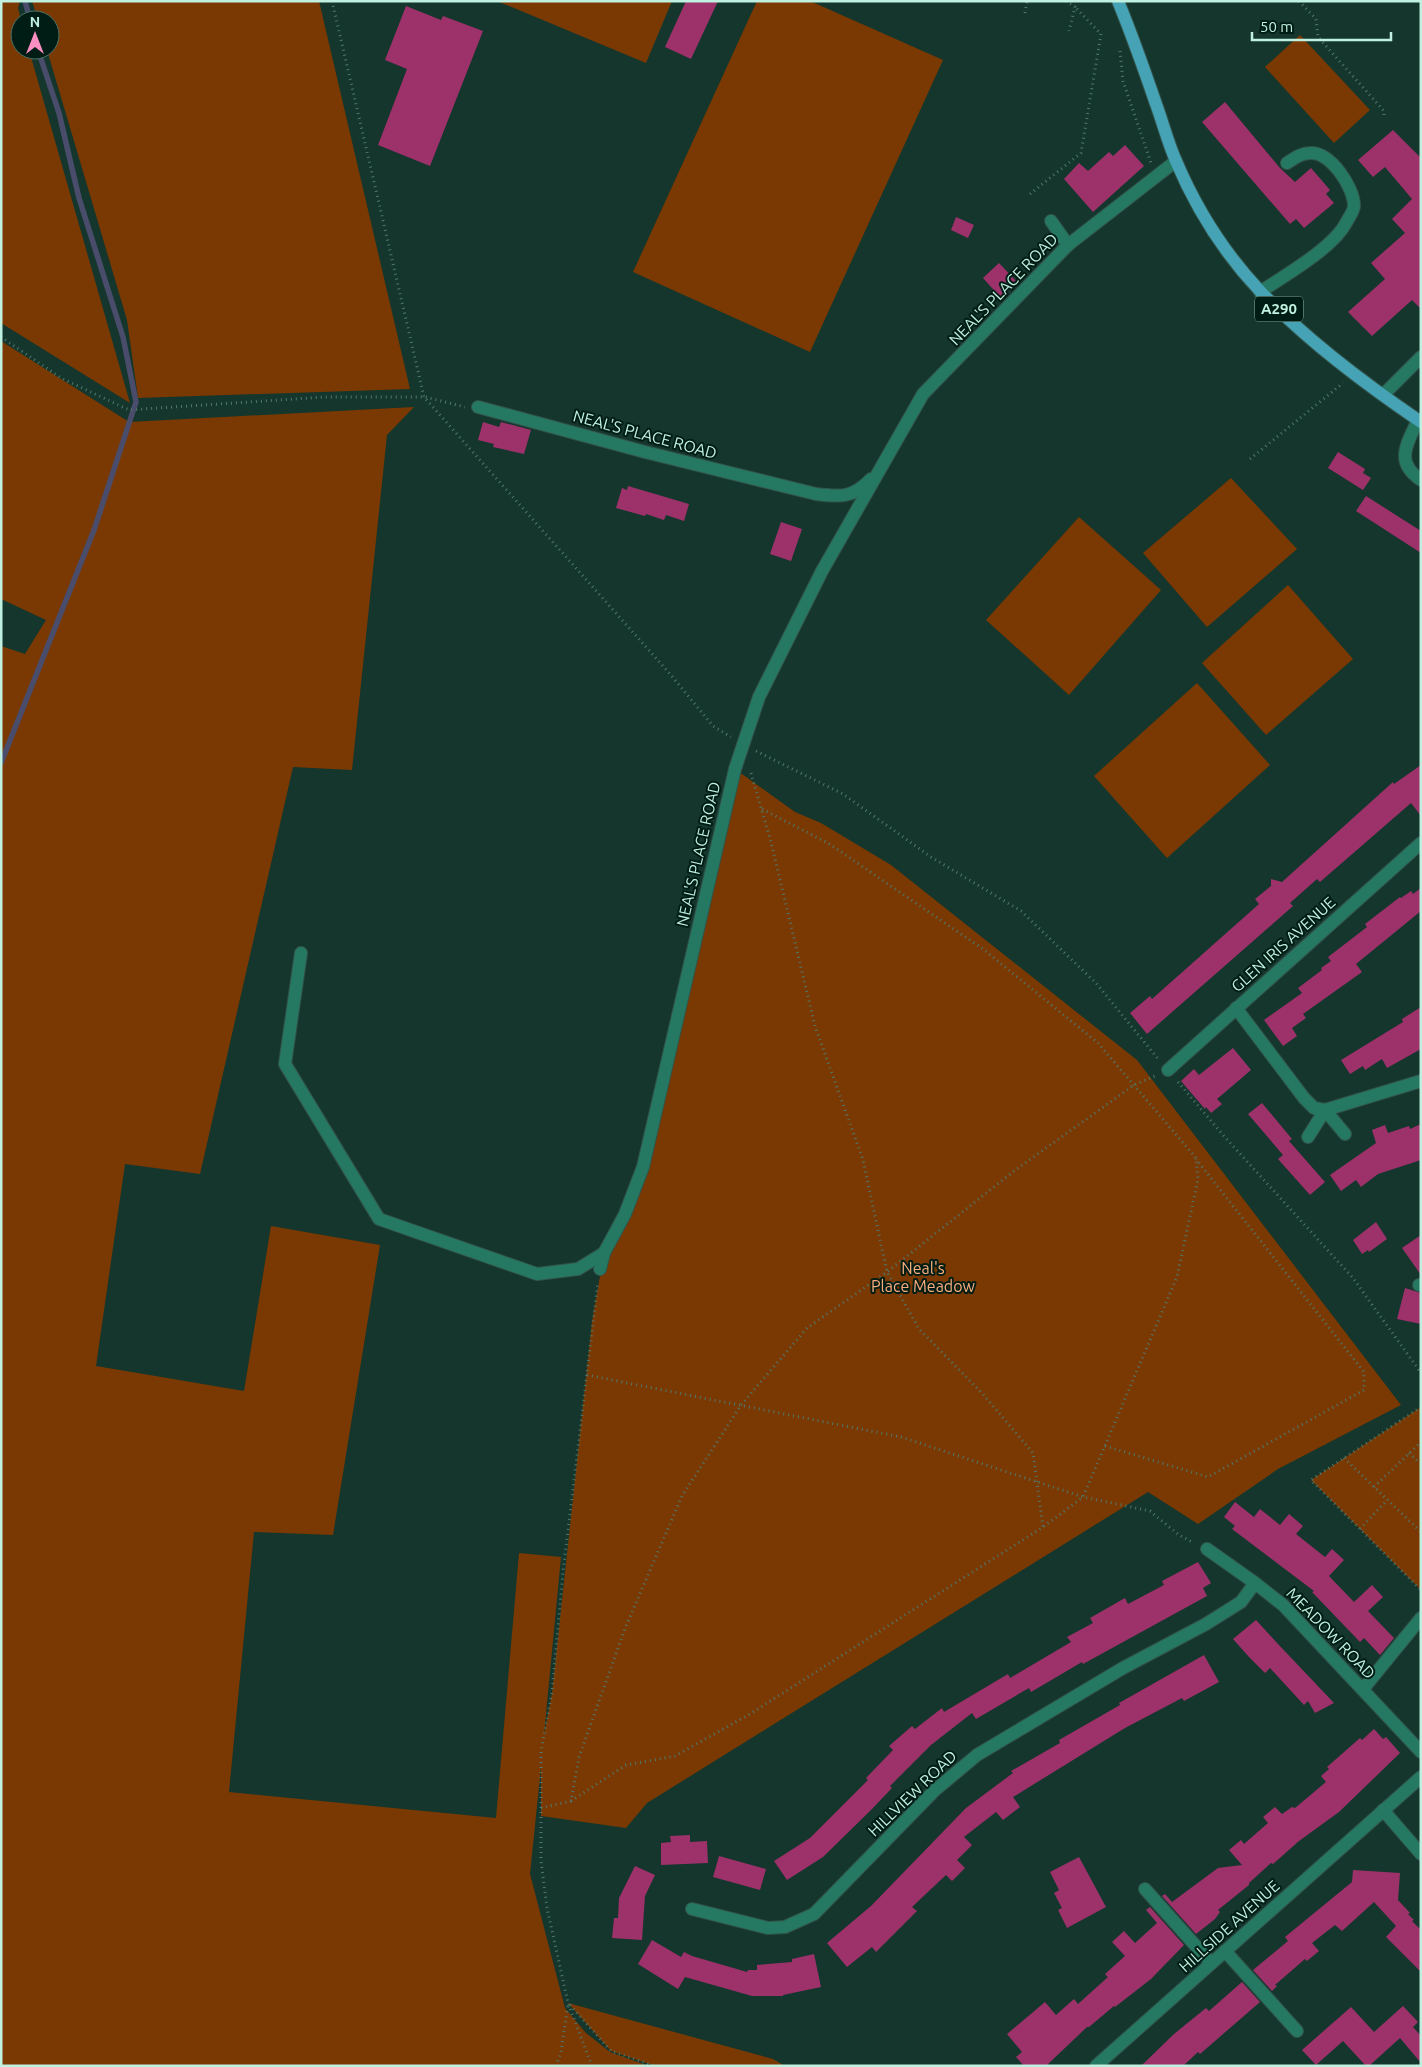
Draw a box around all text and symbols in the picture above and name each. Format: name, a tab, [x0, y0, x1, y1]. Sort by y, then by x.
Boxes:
north arrow	[10, 10, 60, 60]
scale bar	[1252, 10, 1391, 42]
text: N	[30, 14, 40, 30]
text: 50 m	[1260, 18, 1293, 35]
street label: NEAL'S PLACE ROAD	[945, 229, 1061, 349]
road number: A290	[1255, 296, 1303, 322]
street label: NEAL'S PLACE ROAD	[571, 406, 719, 462]
street label: NEAL'S PLACE ROAD	[673, 780, 723, 928]
street label: GLEN IRIS AVENUE	[1228, 893, 1338, 995]
park label: Neal's Place Meadow	[871, 1259, 976, 1295]
street label: MEADOW ROAD	[1283, 1584, 1379, 1682]
street label: HILLVIEW ROAD	[864, 1746, 960, 1840]
street label: HILLSIDE AVENUE	[1175, 1876, 1283, 1976]

